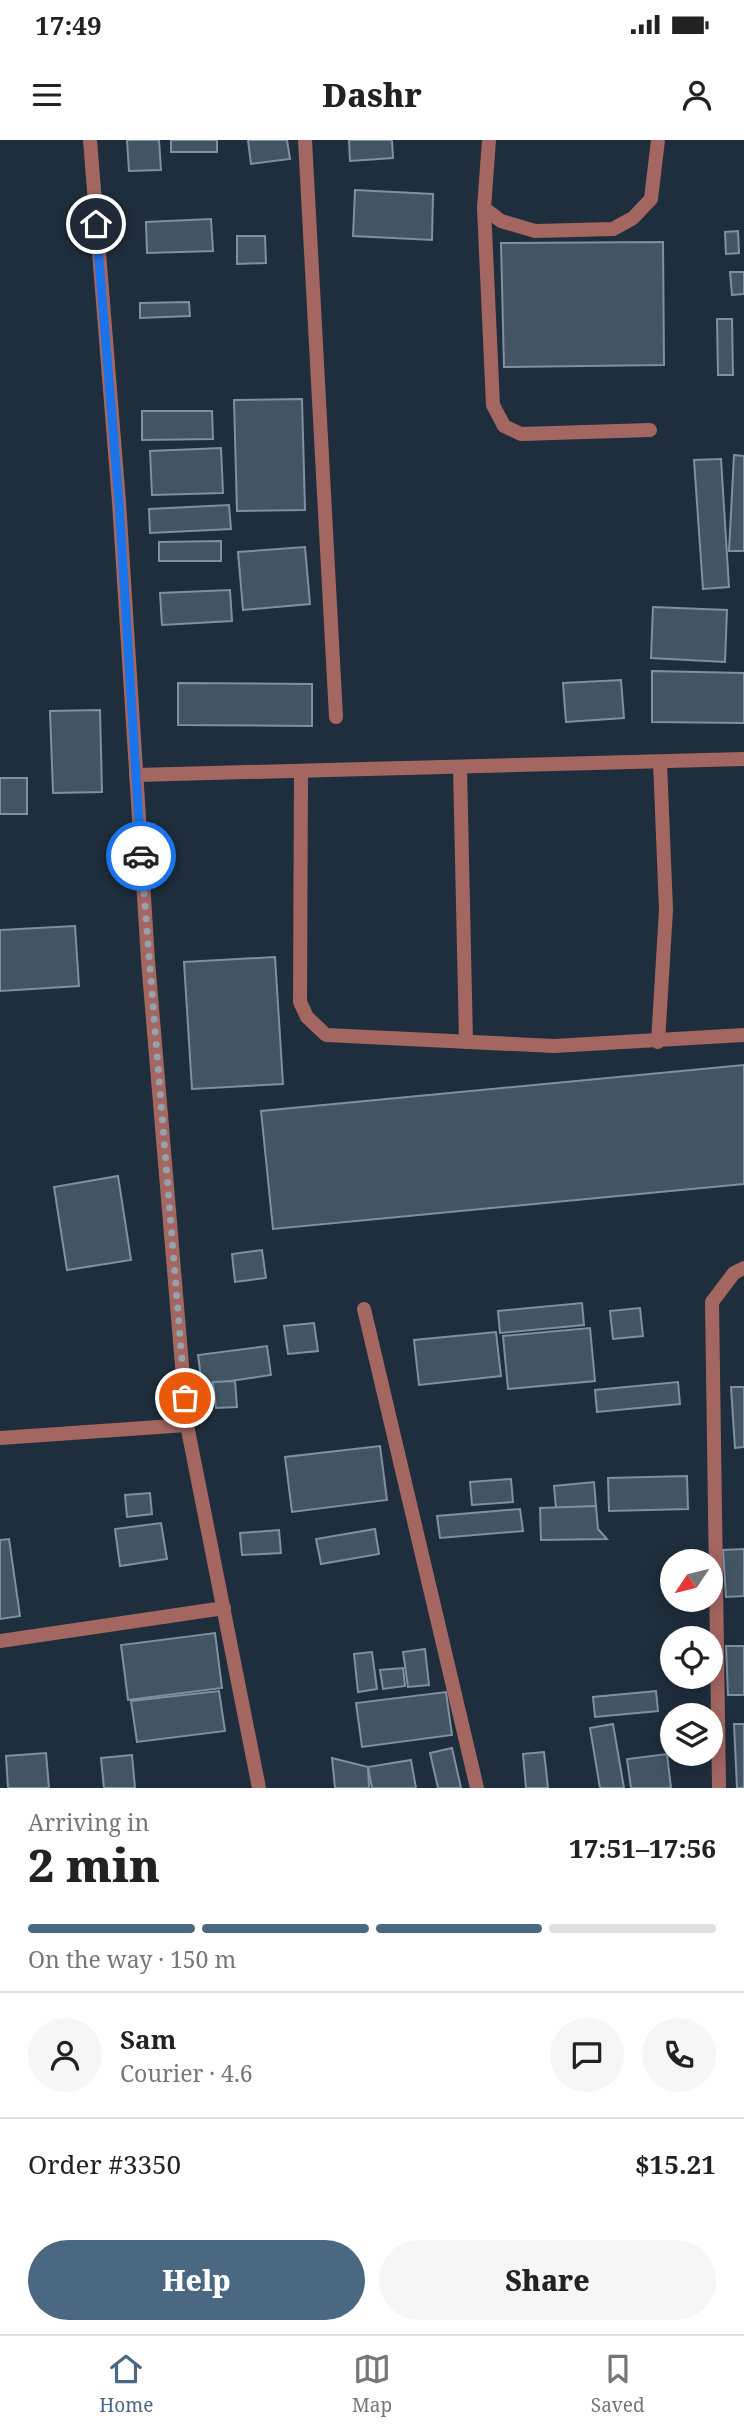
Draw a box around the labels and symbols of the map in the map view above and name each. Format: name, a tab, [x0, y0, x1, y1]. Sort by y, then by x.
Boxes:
pin	[66, 194, 126, 254]
courier	[106, 821, 176, 891]
pin	[155, 1368, 215, 1428]
north arrow	[660, 1549, 723, 1612]

